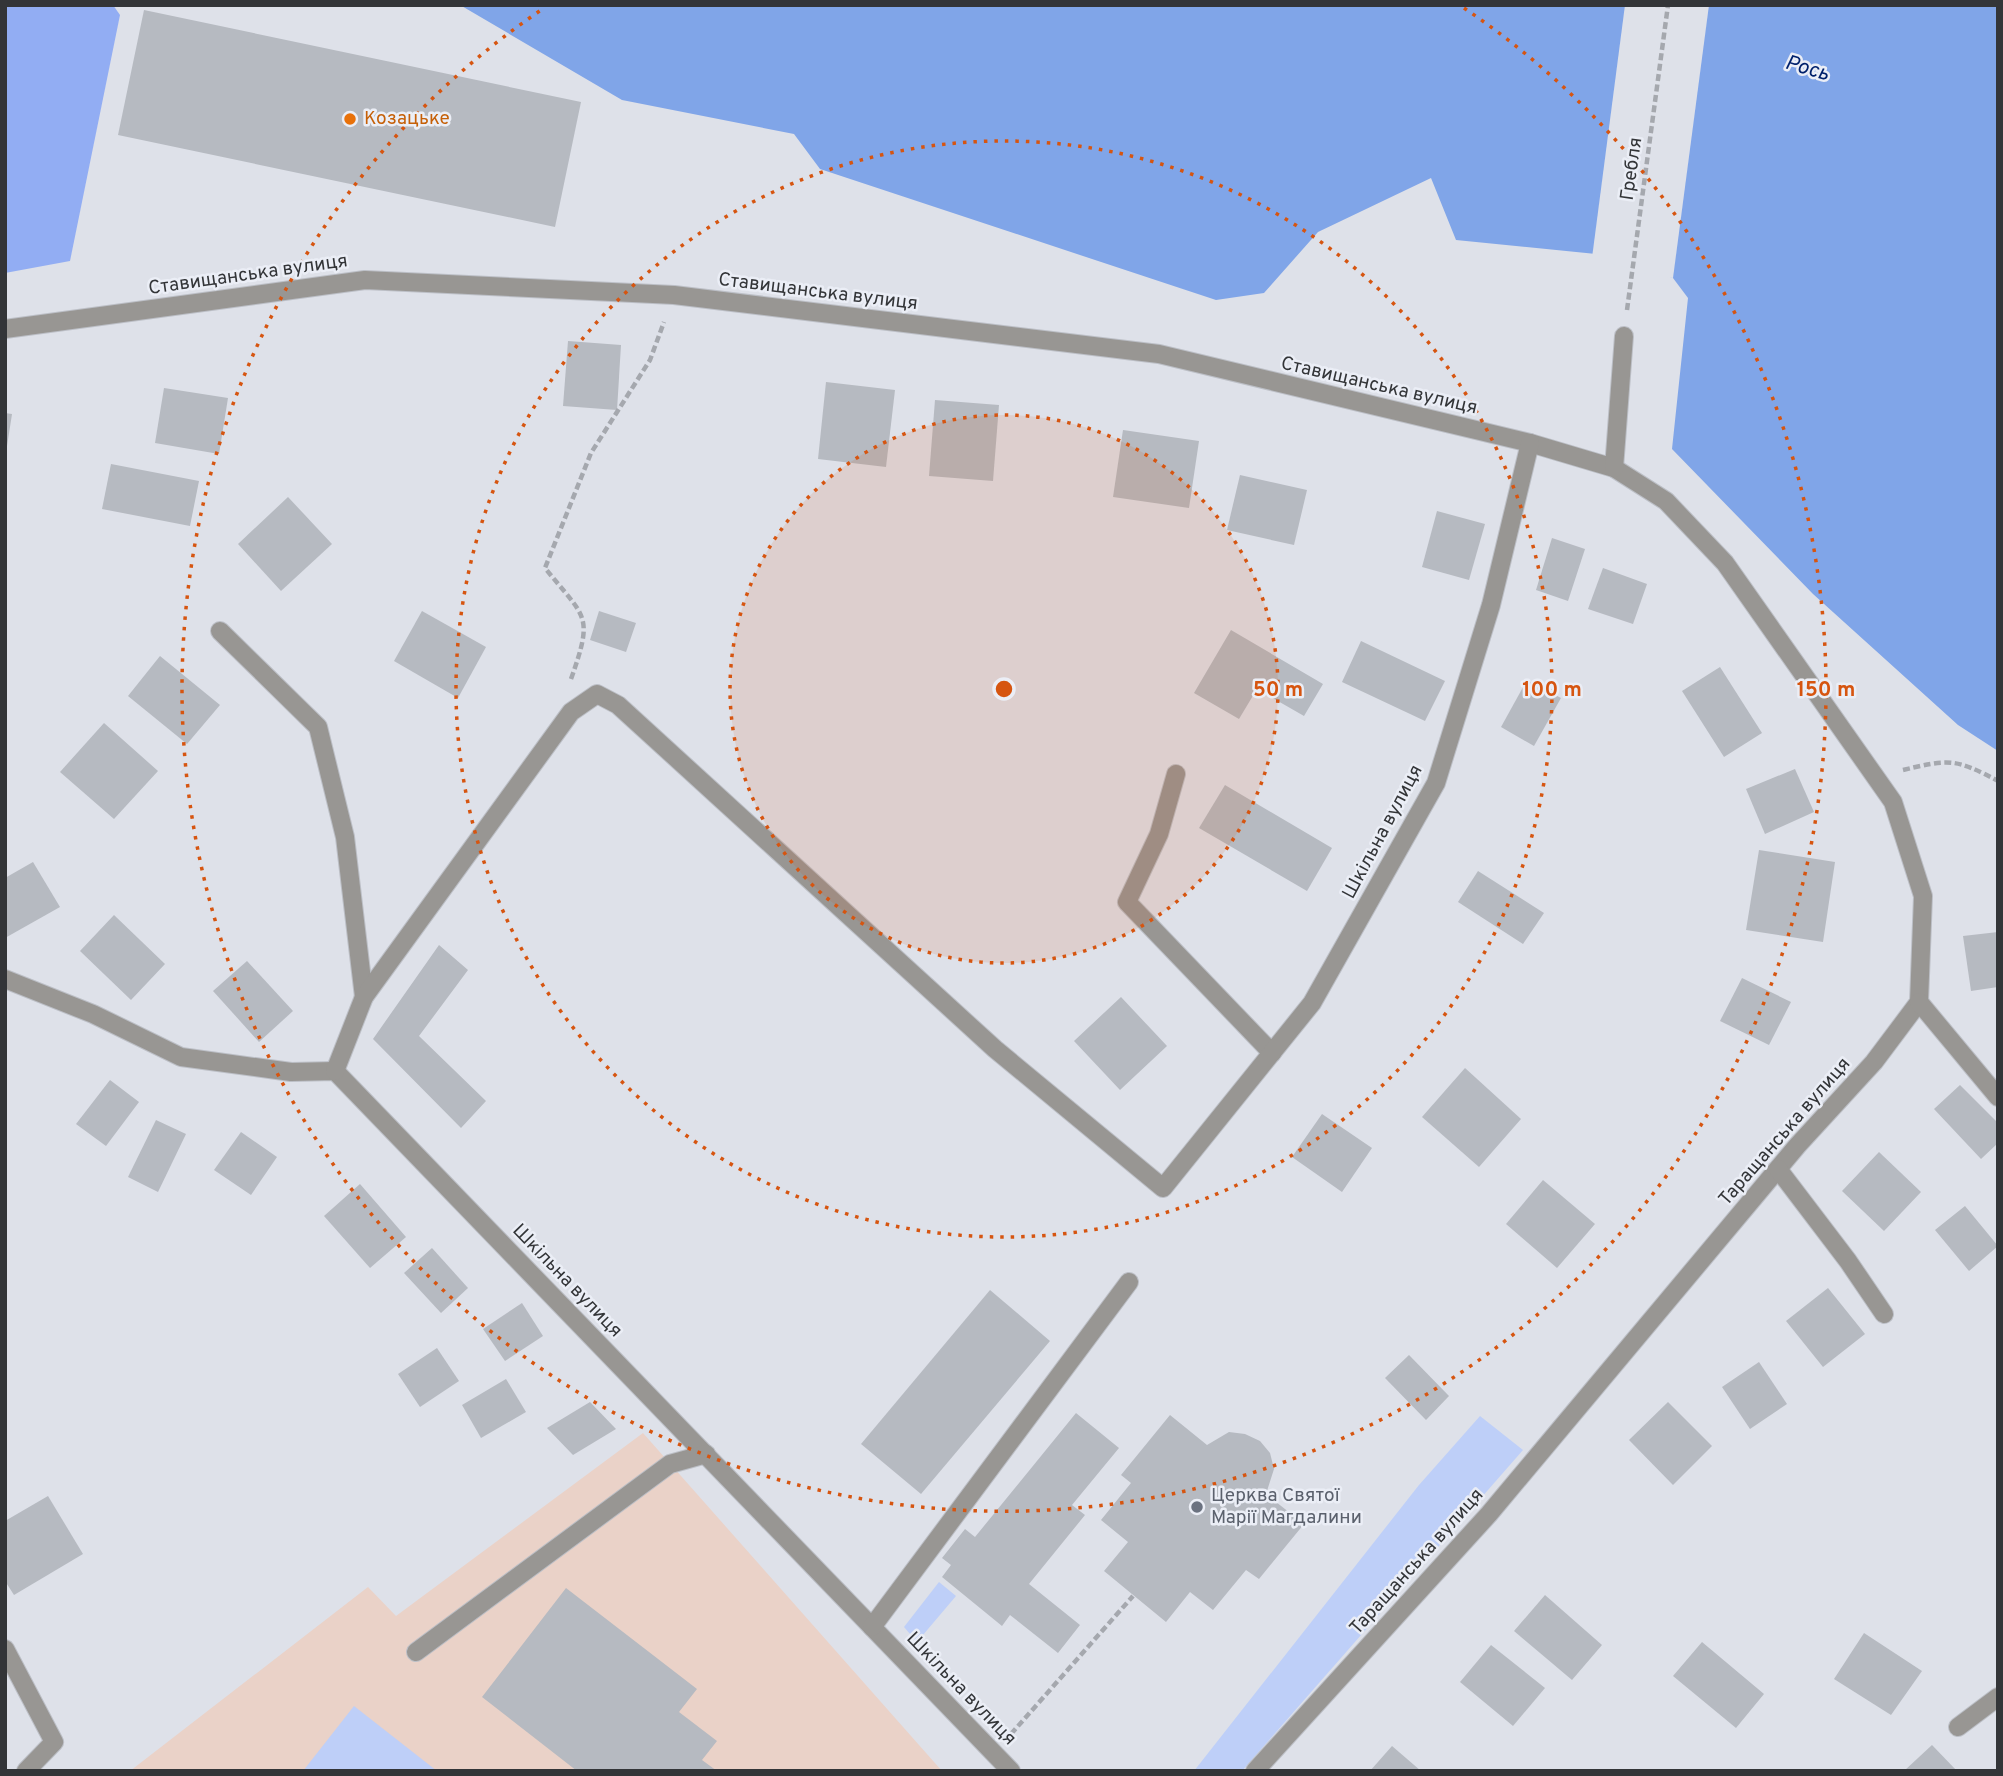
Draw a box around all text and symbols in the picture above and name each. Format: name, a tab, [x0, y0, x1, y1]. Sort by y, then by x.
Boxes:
water label: Рось	[1782, 50, 1832, 88]
place label: Козацьке	[364, 107, 450, 131]
marker: Козацьке	[342, 111, 358, 127]
street label: Гребля	[1616, 136, 1648, 202]
street label: Ставищанська вулиця	[147, 249, 349, 301]
street label: Ставищанська вулиця	[717, 268, 919, 316]
street label: Ставищанська вулиця	[1278, 352, 1480, 420]
centre of rings	[992, 677, 1016, 701]
text: 50 m	[1253, 677, 1303, 704]
text: 100 m	[1522, 677, 1582, 704]
text: 150 m	[1797, 677, 1855, 704]
street label: Шкільна вулиця	[1338, 761, 1428, 903]
street label: Таращанська вулиця	[1714, 1053, 1856, 1211]
street label: Шкільна вулиця	[507, 1219, 627, 1343]
place label: Церква Святої Марії Магдалини	[1211, 1484, 1362, 1530]
street label: Таращанська вулиця	[1345, 1484, 1489, 1640]
marker: Церква Святої Марії Магдалини	[1189, 1499, 1205, 1515]
street label: Шкільна вулиця	[901, 1627, 1021, 1751]

